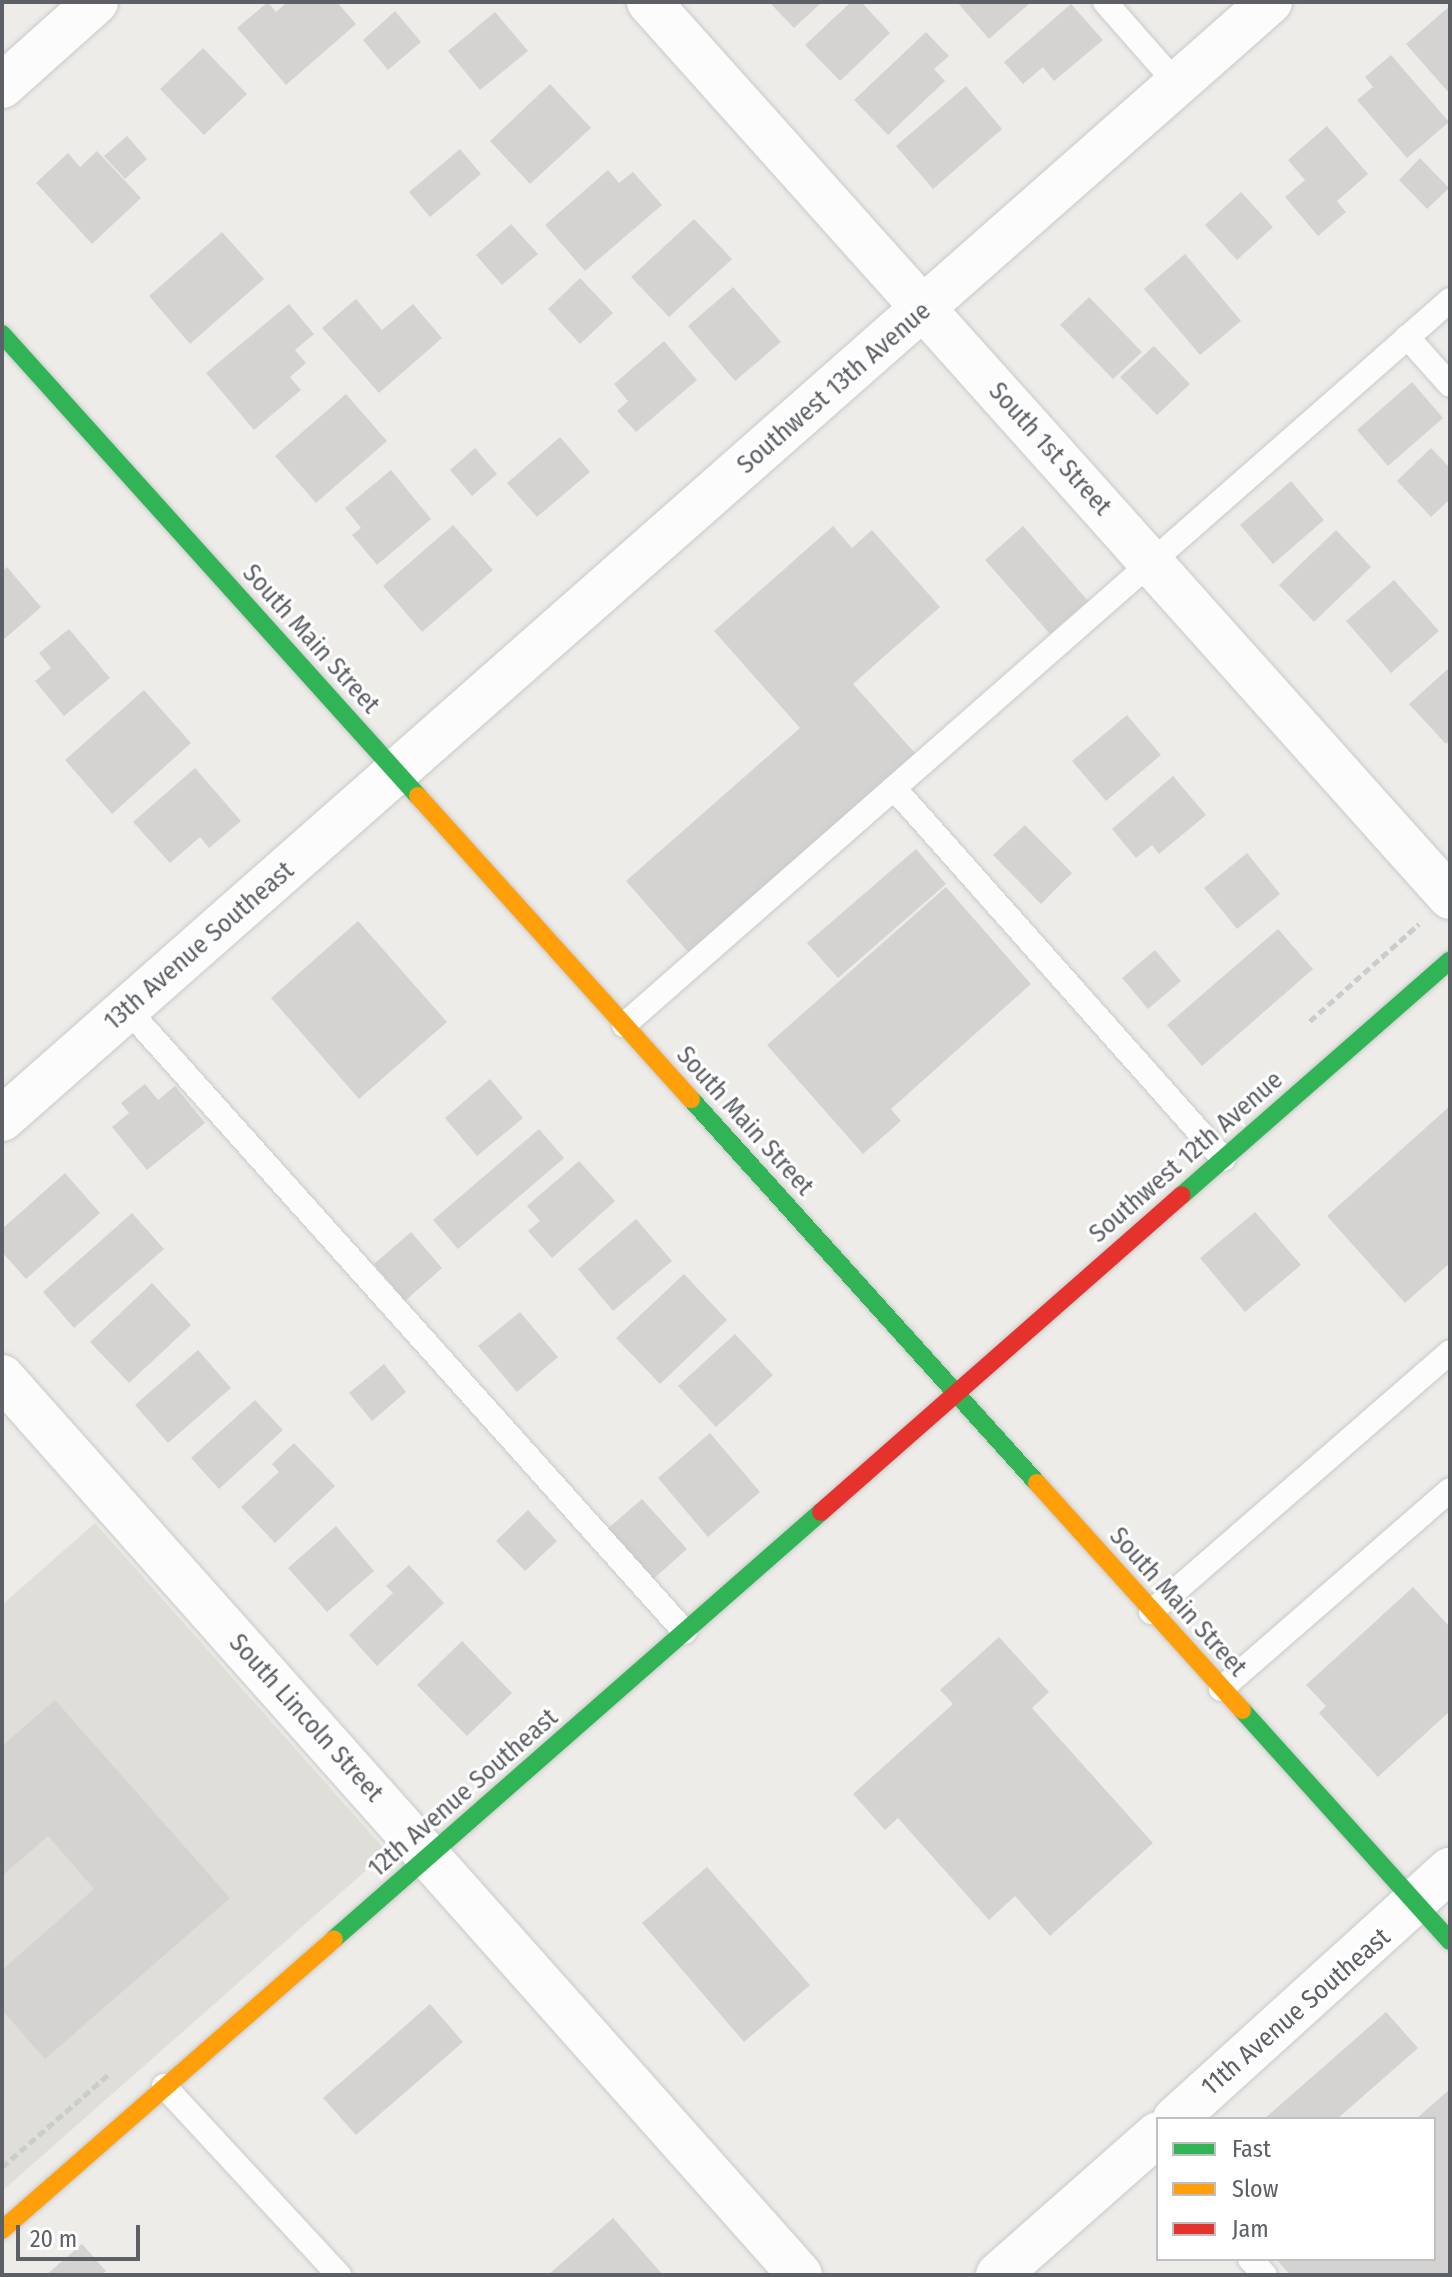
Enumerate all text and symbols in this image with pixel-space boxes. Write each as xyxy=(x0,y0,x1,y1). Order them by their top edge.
street label: Southwest 13th Avenue xyxy=(731,295,937,481)
street label: South 1st Street xyxy=(982,376,1118,522)
street label: South Main Street xyxy=(236,558,386,720)
street label: 13th Avenue Southeast xyxy=(98,855,300,1037)
street label: South Main Street xyxy=(670,1040,820,1202)
street label: Southwest 12th Avenue xyxy=(1083,1065,1289,1249)
street label: South Main Street xyxy=(1103,1521,1253,1683)
street label: South Lincoln Street xyxy=(222,1628,390,1808)
street label: 12th Avenue Southeast xyxy=(362,1702,564,1884)
street label: 11th Avenue Southeast xyxy=(1195,1922,1397,2102)
legend xyxy=(1156,2117,1436,2261)
text: Fast xyxy=(1232,2135,1271,2163)
text: Slow xyxy=(1232,2175,1278,2203)
scale bar xyxy=(20,2209,144,2259)
text: Jam xyxy=(1232,2215,1269,2243)
text: 20 m xyxy=(30,2225,77,2253)

